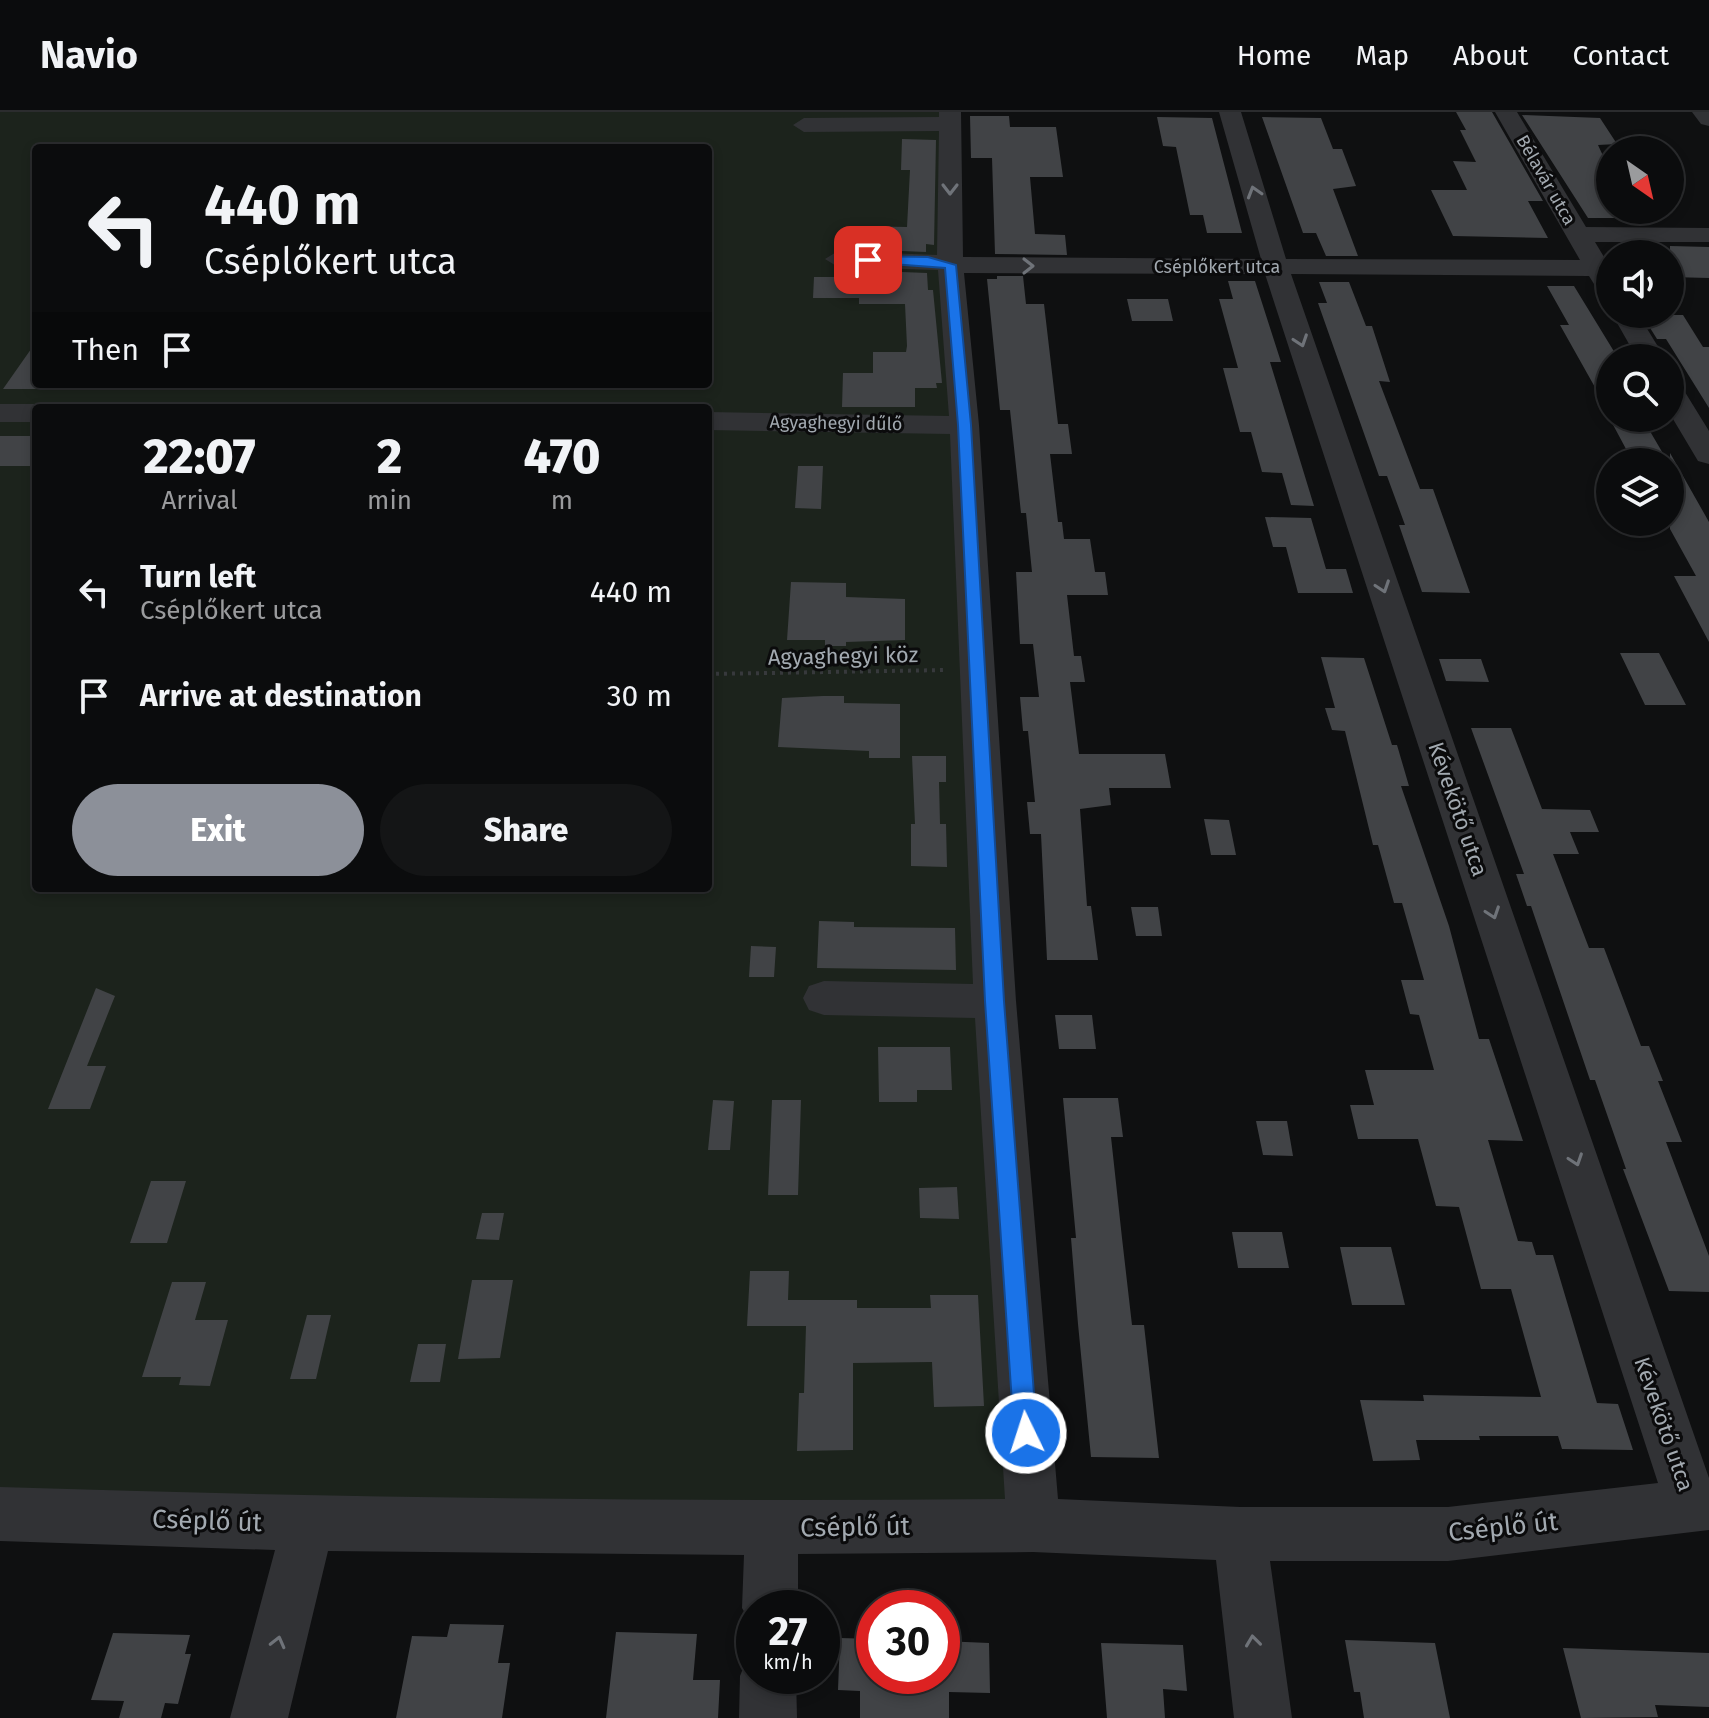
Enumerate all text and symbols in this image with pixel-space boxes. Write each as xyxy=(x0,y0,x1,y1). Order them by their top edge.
text: Navio xyxy=(40,32,138,78)
text: Home xyxy=(1237,39,1311,72)
text: Map xyxy=(1355,39,1409,72)
text: About xyxy=(1453,39,1528,72)
text: Contact xyxy=(1572,39,1669,72)
street label: Bélavár utca xyxy=(1511,131,1581,229)
north arrow xyxy=(1596,136,1684,224)
map controls xyxy=(1596,136,1684,536)
text: 440 m xyxy=(204,172,361,239)
icon: left xyxy=(72,176,176,280)
one-way arrow xyxy=(941,183,959,196)
one-way arrow xyxy=(1247,186,1263,200)
pin xyxy=(834,226,902,294)
icon: arrive xyxy=(846,238,890,282)
text: Cséplőkert utca xyxy=(204,240,457,284)
button: sound xyxy=(1596,240,1684,328)
street label: Cséplőkert utca xyxy=(1154,256,1280,278)
one-way arrow xyxy=(1022,257,1035,275)
icon: arrive xyxy=(155,328,199,372)
text: Then xyxy=(72,332,139,368)
one-way arrow xyxy=(1291,333,1307,347)
button: search xyxy=(1596,344,1684,432)
street label: Agyaghegyi dűlő xyxy=(770,411,902,435)
text: 22:07 xyxy=(144,428,256,486)
text: 2 xyxy=(377,428,402,486)
text: 470 xyxy=(523,428,601,486)
button: layers xyxy=(1596,448,1684,536)
text: Arrival xyxy=(161,485,238,516)
text: min xyxy=(367,485,412,516)
text: m xyxy=(551,485,573,516)
text: Turn left xyxy=(140,559,256,595)
icon: left xyxy=(72,570,116,614)
text: 440 m xyxy=(590,574,672,610)
one-way arrow xyxy=(1374,580,1390,594)
text: Cséplőkert utca xyxy=(140,595,323,626)
street label: Agyaghegyi köz xyxy=(768,641,918,671)
icon: arrive xyxy=(72,674,116,718)
text: Arrive at destination xyxy=(140,678,422,714)
text: 30 m xyxy=(607,678,672,714)
street label: Kévekötő utca xyxy=(1422,738,1494,880)
button: Exit xyxy=(72,784,364,876)
button: Share xyxy=(380,784,672,876)
one-way arrow xyxy=(1483,906,1499,920)
one-way arrow xyxy=(1566,1152,1582,1166)
street label: Kévekötő utca xyxy=(1628,1353,1700,1495)
position arrow xyxy=(984,1391,1068,1475)
street label: Cséplő út xyxy=(151,1504,263,1538)
street label: Cséplő út xyxy=(1447,1506,1560,1548)
street label: Cséplő út xyxy=(800,1511,911,1543)
speed limit sign: 30 xyxy=(856,1590,960,1694)
text: 27 xyxy=(769,1608,808,1656)
one-way arrow xyxy=(1245,1634,1262,1648)
one-way arrow xyxy=(268,1636,285,1650)
text: km/h xyxy=(763,1650,813,1674)

